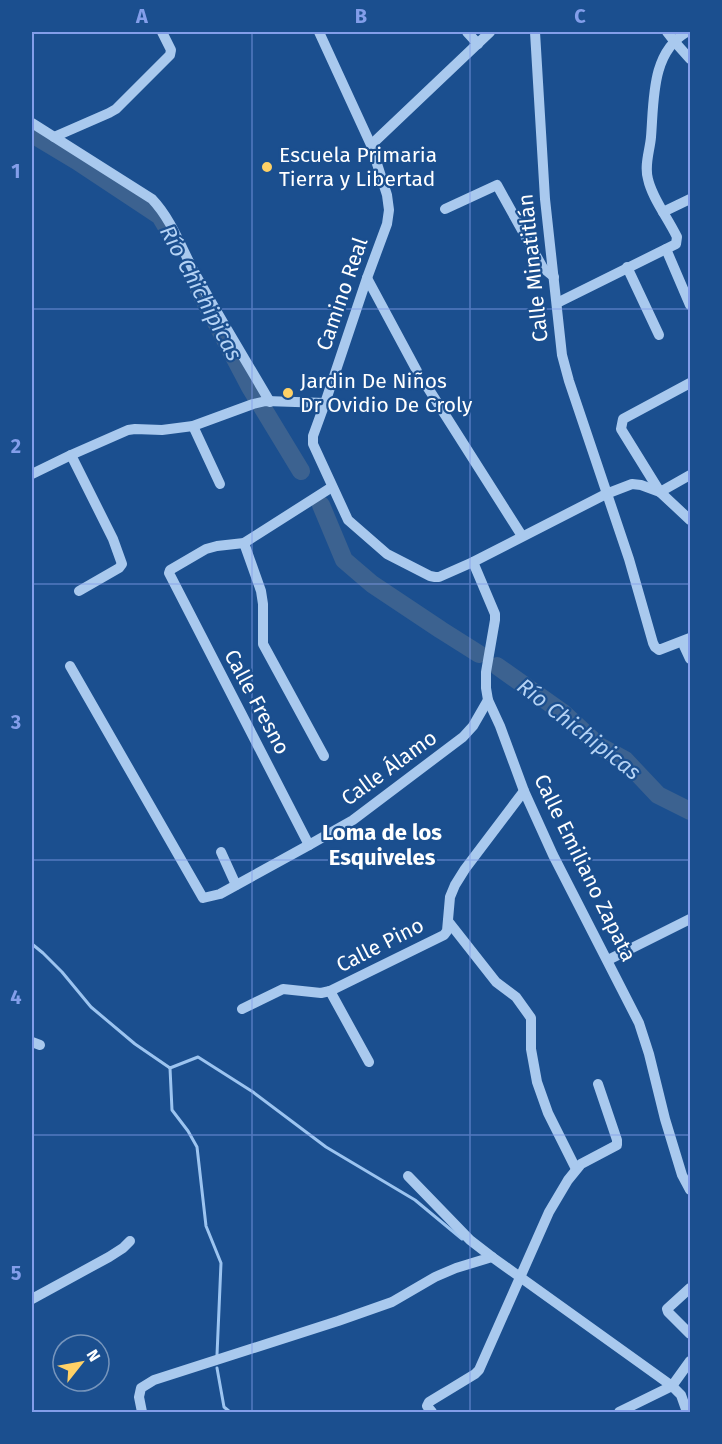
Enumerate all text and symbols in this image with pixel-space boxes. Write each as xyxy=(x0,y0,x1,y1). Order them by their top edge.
text: A xyxy=(135,4,149,28)
text: B xyxy=(355,4,367,28)
text: C xyxy=(574,4,586,28)
place label: Escuela Primaria Tierra y Libertad xyxy=(279,142,437,192)
text: 1 xyxy=(11,159,21,183)
marker: Escuela Primaria Tierra y Libertad xyxy=(260,160,274,174)
street label: Calle Minatitlán xyxy=(512,193,554,343)
water label: Río Chichipicas xyxy=(154,221,248,365)
street label: Camino Real xyxy=(310,234,374,354)
place label: Jardin De Niños Dr Ovidio De Croly xyxy=(300,368,473,418)
marker: Jardin De Niños Dr Ovidio De Croly xyxy=(281,386,295,400)
text: 2 xyxy=(11,434,21,458)
street label: Calle Fresno xyxy=(219,645,295,759)
water label: Río Chichipicas xyxy=(512,672,646,786)
text: 3 xyxy=(10,710,21,734)
street label: Calle Álamo xyxy=(336,725,442,811)
street label: Calle Emiliano Zapata xyxy=(528,770,642,966)
district label: Loma de los Esquiveles xyxy=(322,819,442,871)
street label: Calle Pino xyxy=(332,912,428,978)
text: 4 xyxy=(10,985,22,1009)
text: 5 xyxy=(11,1261,22,1285)
north arrow xyxy=(51,1333,111,1393)
text: N xyxy=(83,1346,104,1365)

